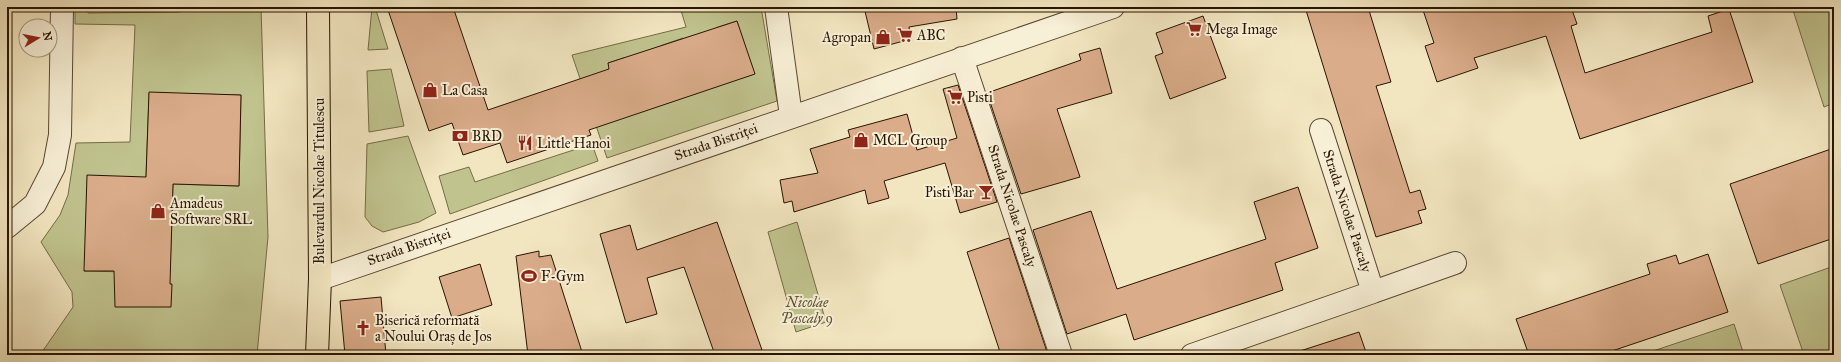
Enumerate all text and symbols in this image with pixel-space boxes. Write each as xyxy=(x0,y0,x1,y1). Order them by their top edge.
north arrow xyxy=(18,18,58,58)
supermarket icon: Mega Image xyxy=(1185,20,1203,38)
place label: Mega Image xyxy=(1206,21,1278,38)
supermarket icon: ABC xyxy=(896,26,914,44)
place label: ABC xyxy=(916,27,945,44)
shop icon: Agropan xyxy=(874,28,892,46)
place label: Agropan xyxy=(821,29,871,46)
text: N xyxy=(40,31,55,43)
shop icon: La Casa xyxy=(421,81,439,99)
place label: La Casa xyxy=(442,82,488,99)
supermarket icon: Pisti xyxy=(946,88,964,106)
place label: Pisti xyxy=(967,89,993,106)
street label: Bulevardul Nicolae Titulescu xyxy=(311,97,328,264)
street label: Strada Bistriței xyxy=(672,120,760,164)
bank icon: BRD xyxy=(451,127,469,145)
place label: BRD xyxy=(472,128,502,145)
shop icon: MCL Group xyxy=(852,131,870,149)
place label: MCL Group xyxy=(873,132,947,149)
restaurant icon: Little Hanoi xyxy=(516,134,534,152)
place label: Little Hanoi xyxy=(537,135,610,152)
street label: Strada Nicolae Pascaly xyxy=(984,142,1040,270)
street label: Strada Nicolae Pascaly xyxy=(1319,147,1375,275)
bar icon: Pisti Bar xyxy=(977,183,995,201)
place label: Pisti Bar xyxy=(925,184,975,201)
place label: Amadeus Software SRL xyxy=(169,195,253,228)
shop icon: Amadeus Software SRL xyxy=(149,202,167,220)
street label: Strada Bistriței xyxy=(365,225,453,269)
sports icon: F-Gym xyxy=(520,267,538,285)
place label: F-Gym xyxy=(541,268,585,285)
park label: Nicolae Pascaly 9 xyxy=(781,294,833,327)
place label: Biserică reformată a Noului Oraș de Jos xyxy=(375,312,492,346)
church icon: Biserică reformată a Noului Oraș de Jos xyxy=(354,319,372,337)

